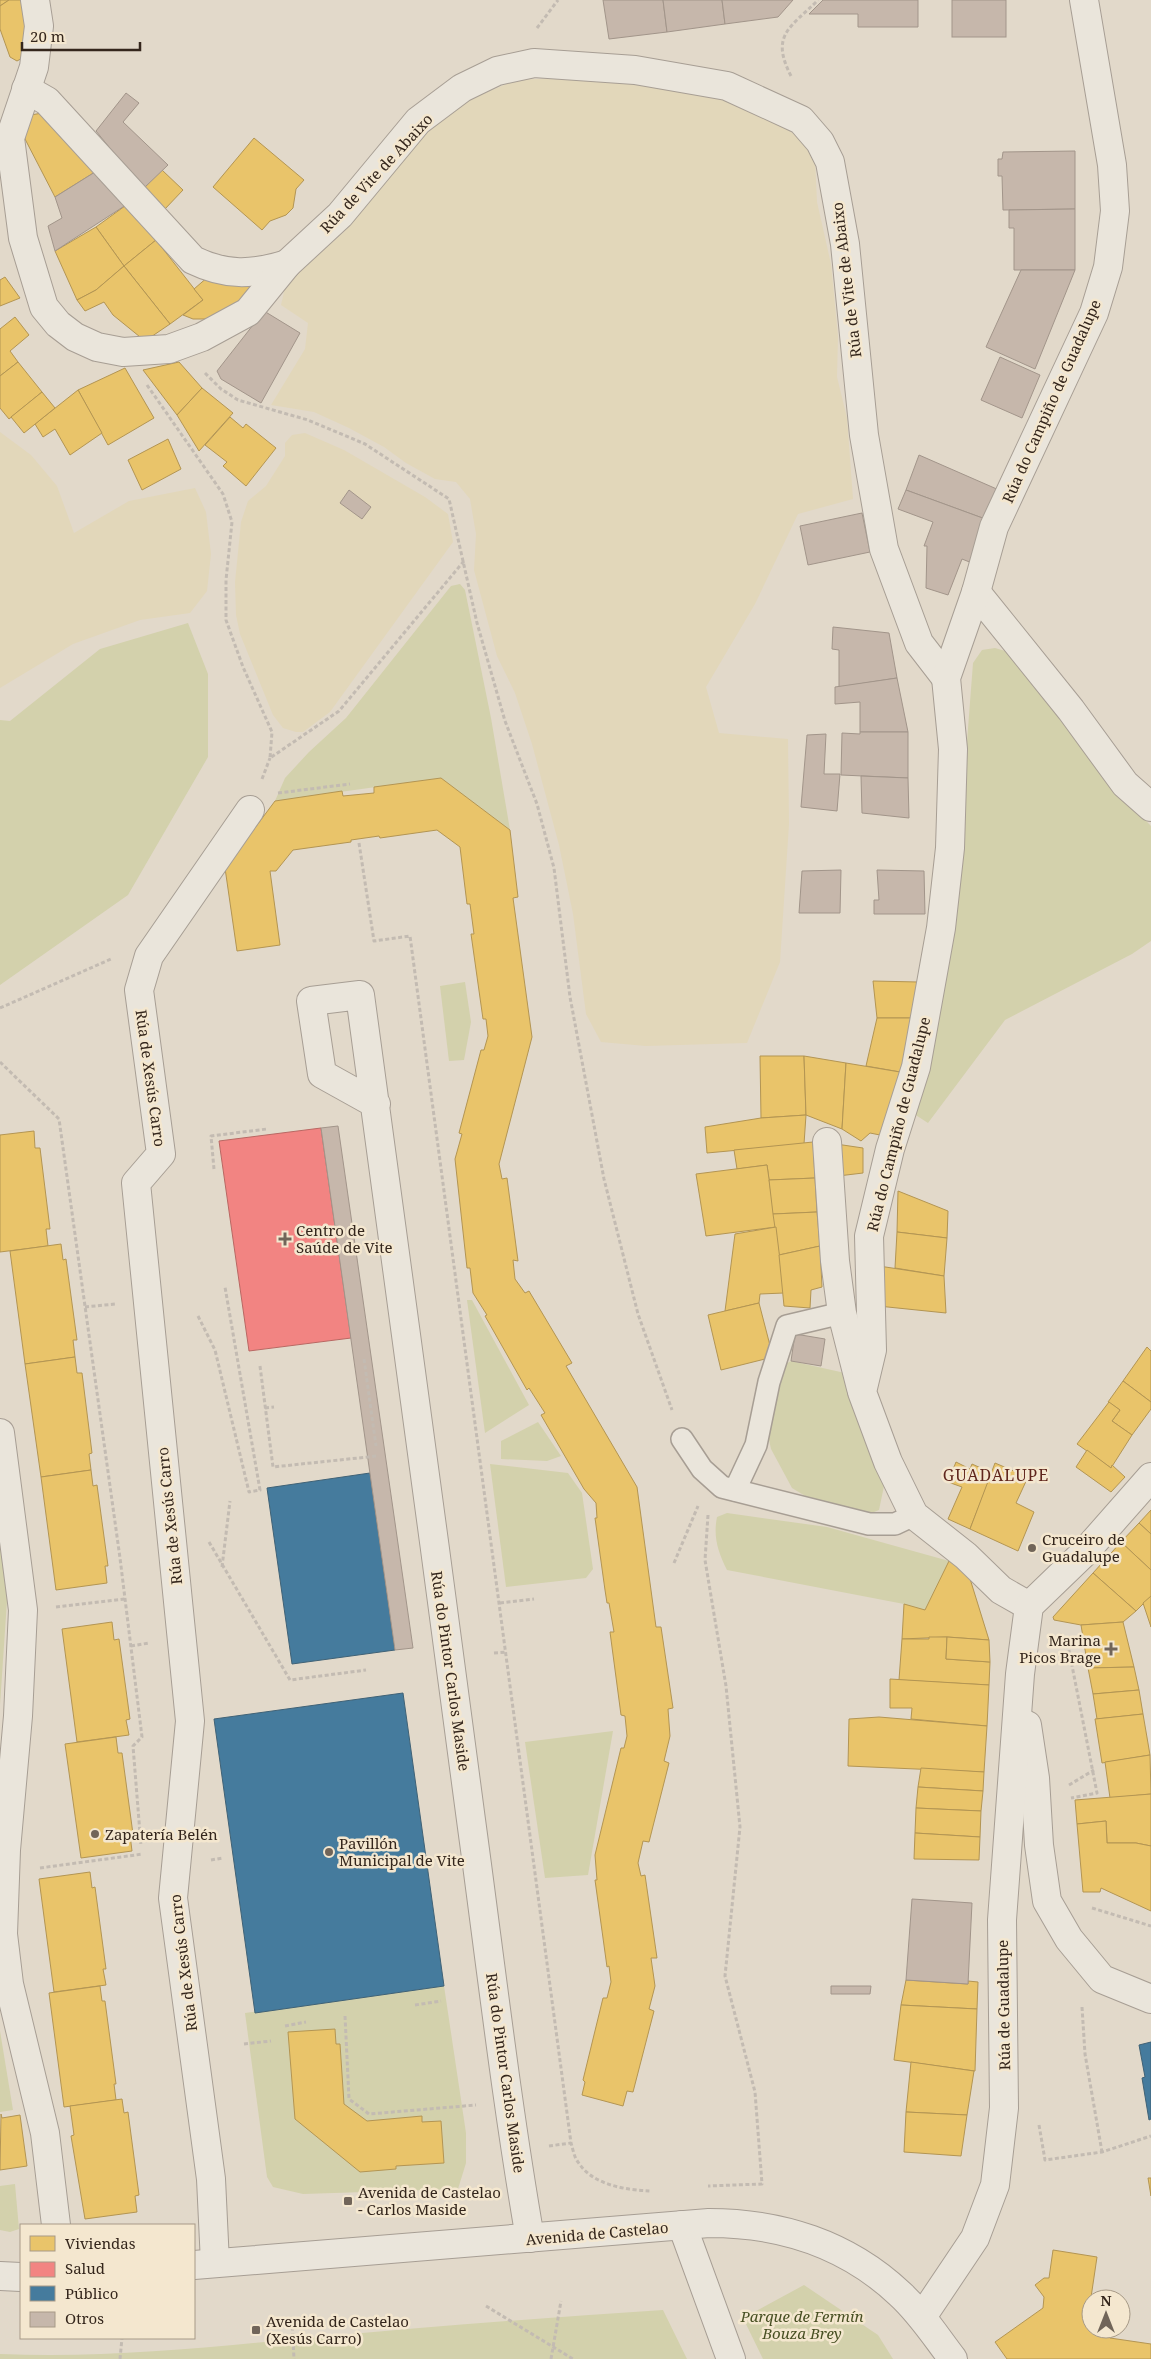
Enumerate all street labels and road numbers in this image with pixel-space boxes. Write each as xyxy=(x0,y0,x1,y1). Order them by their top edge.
street label: Rúa de Vite de Abaixo xyxy=(315,109,437,237)
street label: Rúa de Vite de Abaixo xyxy=(827,201,865,359)
street label: Rúa do Campiño de Guadalupe xyxy=(997,296,1105,506)
street label: Rúa de Xesús Carro xyxy=(131,1008,171,1148)
street label: Rúa do Campiño de Guadalupe xyxy=(862,1015,934,1233)
street label: Rúa de Xesús Carro xyxy=(152,1446,186,1586)
street label: Rúa do Pintor Carlos Maside xyxy=(427,1570,475,1772)
street label: Rúa de Xesús Carro xyxy=(165,1893,201,2033)
street label: Rúa de Guadalupe xyxy=(992,1940,1014,2070)
street label: Rúa do Pintor Carlos Maside xyxy=(482,1972,530,2174)
street label: Avenida de Castelao xyxy=(525,2217,669,2249)

